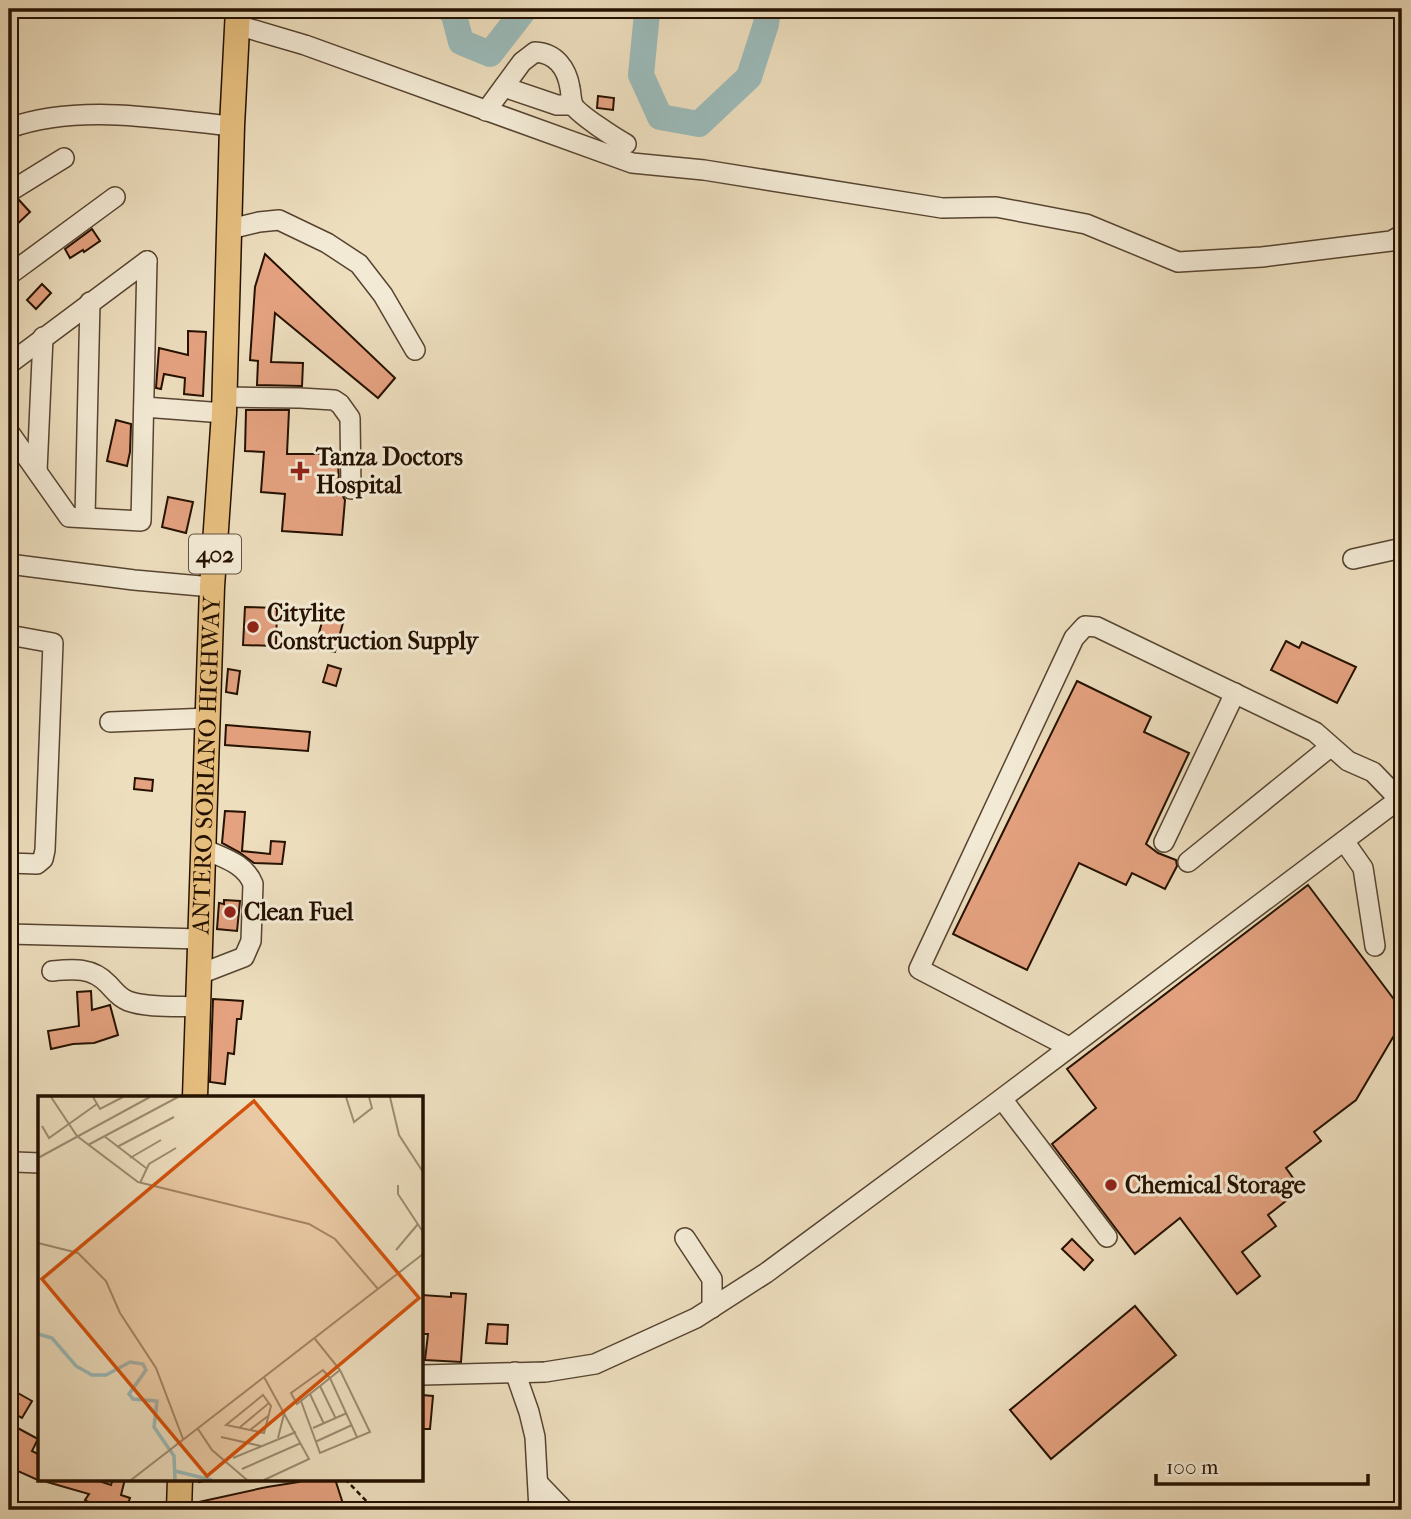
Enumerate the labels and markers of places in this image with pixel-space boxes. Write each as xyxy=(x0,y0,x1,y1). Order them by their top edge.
place label: Tanza Doctors Hospital xyxy=(315,443,463,499)
marker: Tanza Doctors Hospital xyxy=(290,461,310,481)
place label: Citylite Construction Supply xyxy=(267,599,479,655)
marker: Citylite Construction Supply xyxy=(245,619,261,635)
place label: Clean Fuel xyxy=(244,898,354,926)
marker: Clean Fuel xyxy=(222,904,238,920)
place label: Chemical Storage xyxy=(1125,1171,1306,1199)
marker: Chemical Storage xyxy=(1103,1177,1119,1193)

